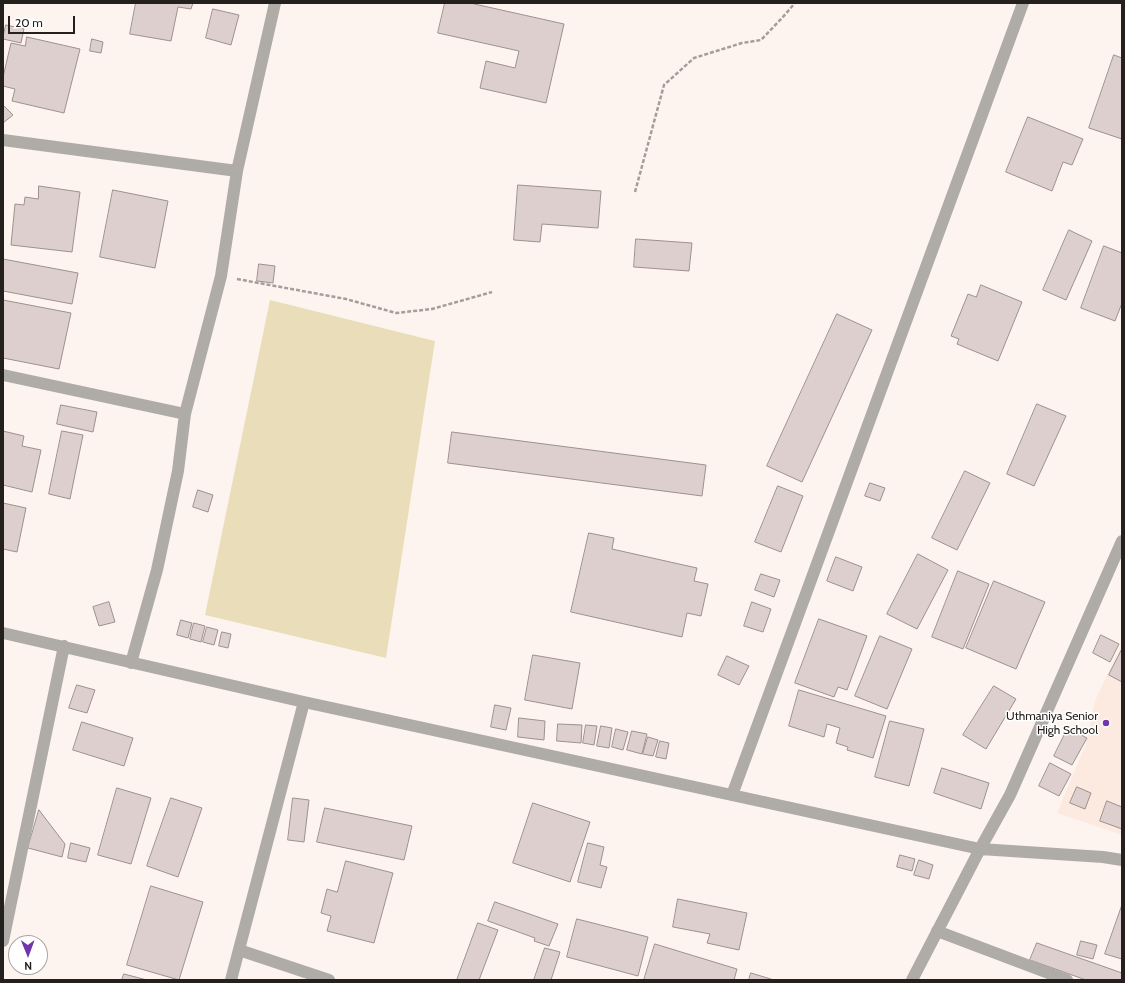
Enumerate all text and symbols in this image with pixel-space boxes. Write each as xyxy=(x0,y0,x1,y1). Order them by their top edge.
scale bar xyxy=(10,8,77,34)
text: 20 m xyxy=(15,15,43,30)
place label: Uthmaniya Senior High School xyxy=(1006,709,1098,737)
marker: Uthmaniya Senior High School xyxy=(1101,718,1111,728)
north arrow xyxy=(8,935,48,975)
text: N xyxy=(24,959,32,973)

